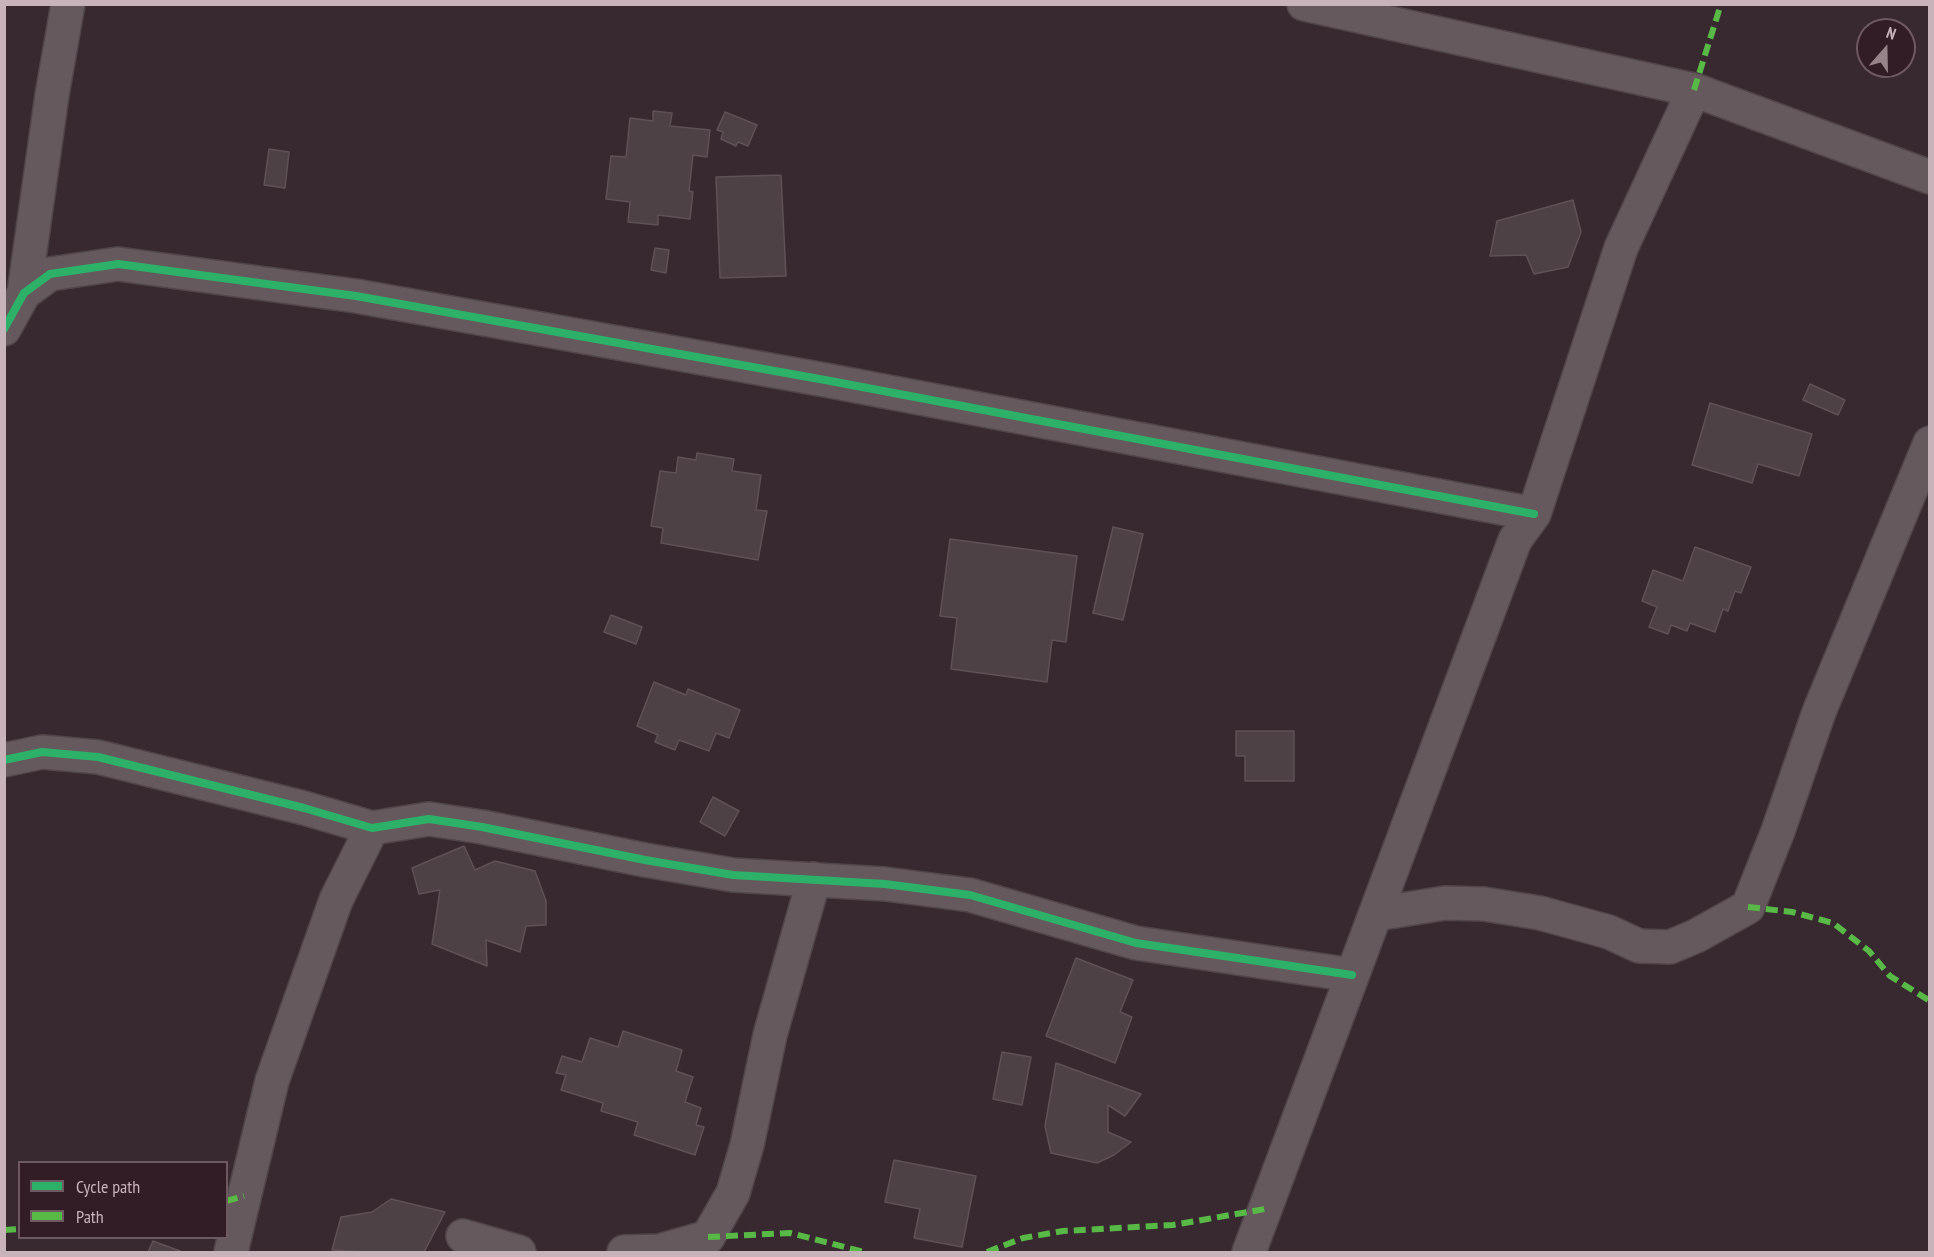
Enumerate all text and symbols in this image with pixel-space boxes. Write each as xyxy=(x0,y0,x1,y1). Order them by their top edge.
north arrow xyxy=(1856,18,1916,78)
text: N xyxy=(1884,22,1899,44)
legend xyxy=(18,1161,228,1239)
text: Cycle path xyxy=(76,1175,140,1198)
text: Path xyxy=(76,1205,104,1228)

